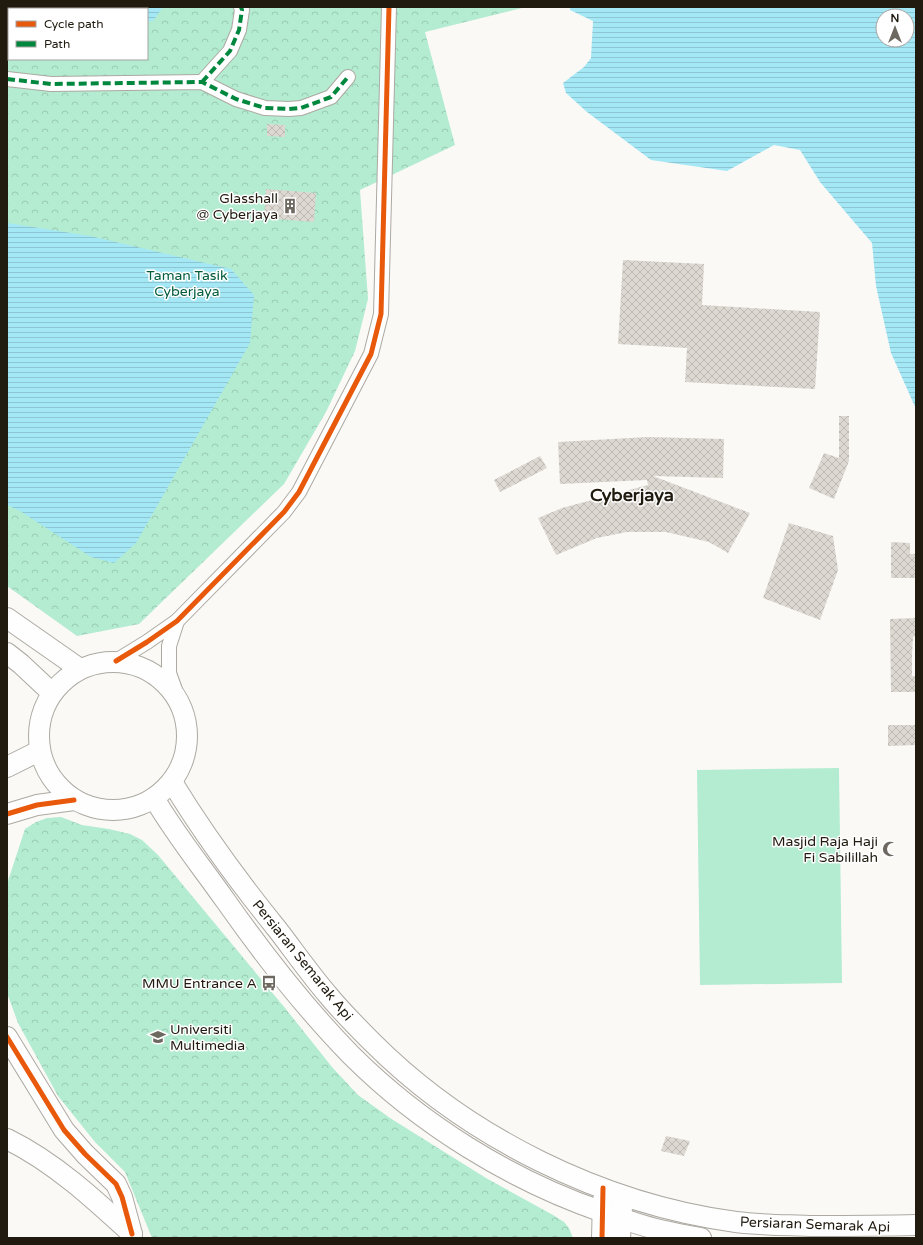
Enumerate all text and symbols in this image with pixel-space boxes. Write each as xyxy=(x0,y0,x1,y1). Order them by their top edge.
legend xyxy=(8,8,148,60)
north arrow xyxy=(875,8,915,48)
text: N xyxy=(891,12,899,25)
text: Cycle path xyxy=(44,17,103,31)
text: Path xyxy=(44,37,70,51)
place label: Glasshall @ Cyberjaya xyxy=(197,190,278,223)
building icon: Glasshall @ Cyberjaya xyxy=(281,197,299,215)
park label: Taman Tasik Cyberjaya xyxy=(146,267,228,300)
district label: Cyberjaya xyxy=(590,484,674,506)
place label: Masjid Raja Haji Fi Sabilillah xyxy=(772,833,878,866)
mosque icon: Masjid Raja Haji Fi Sabilillah xyxy=(881,840,899,858)
street label: Persiaran Semarak Api xyxy=(249,897,357,1024)
bus stop icon: MMU Entrance A xyxy=(260,974,278,992)
place label: MMU Entrance A xyxy=(142,975,257,992)
place label: Universiti Multimedia xyxy=(170,1021,245,1054)
school or university icon: Universiti Multimedia xyxy=(149,1028,167,1046)
street label: Persiaran Semarak Api xyxy=(740,1213,890,1236)

